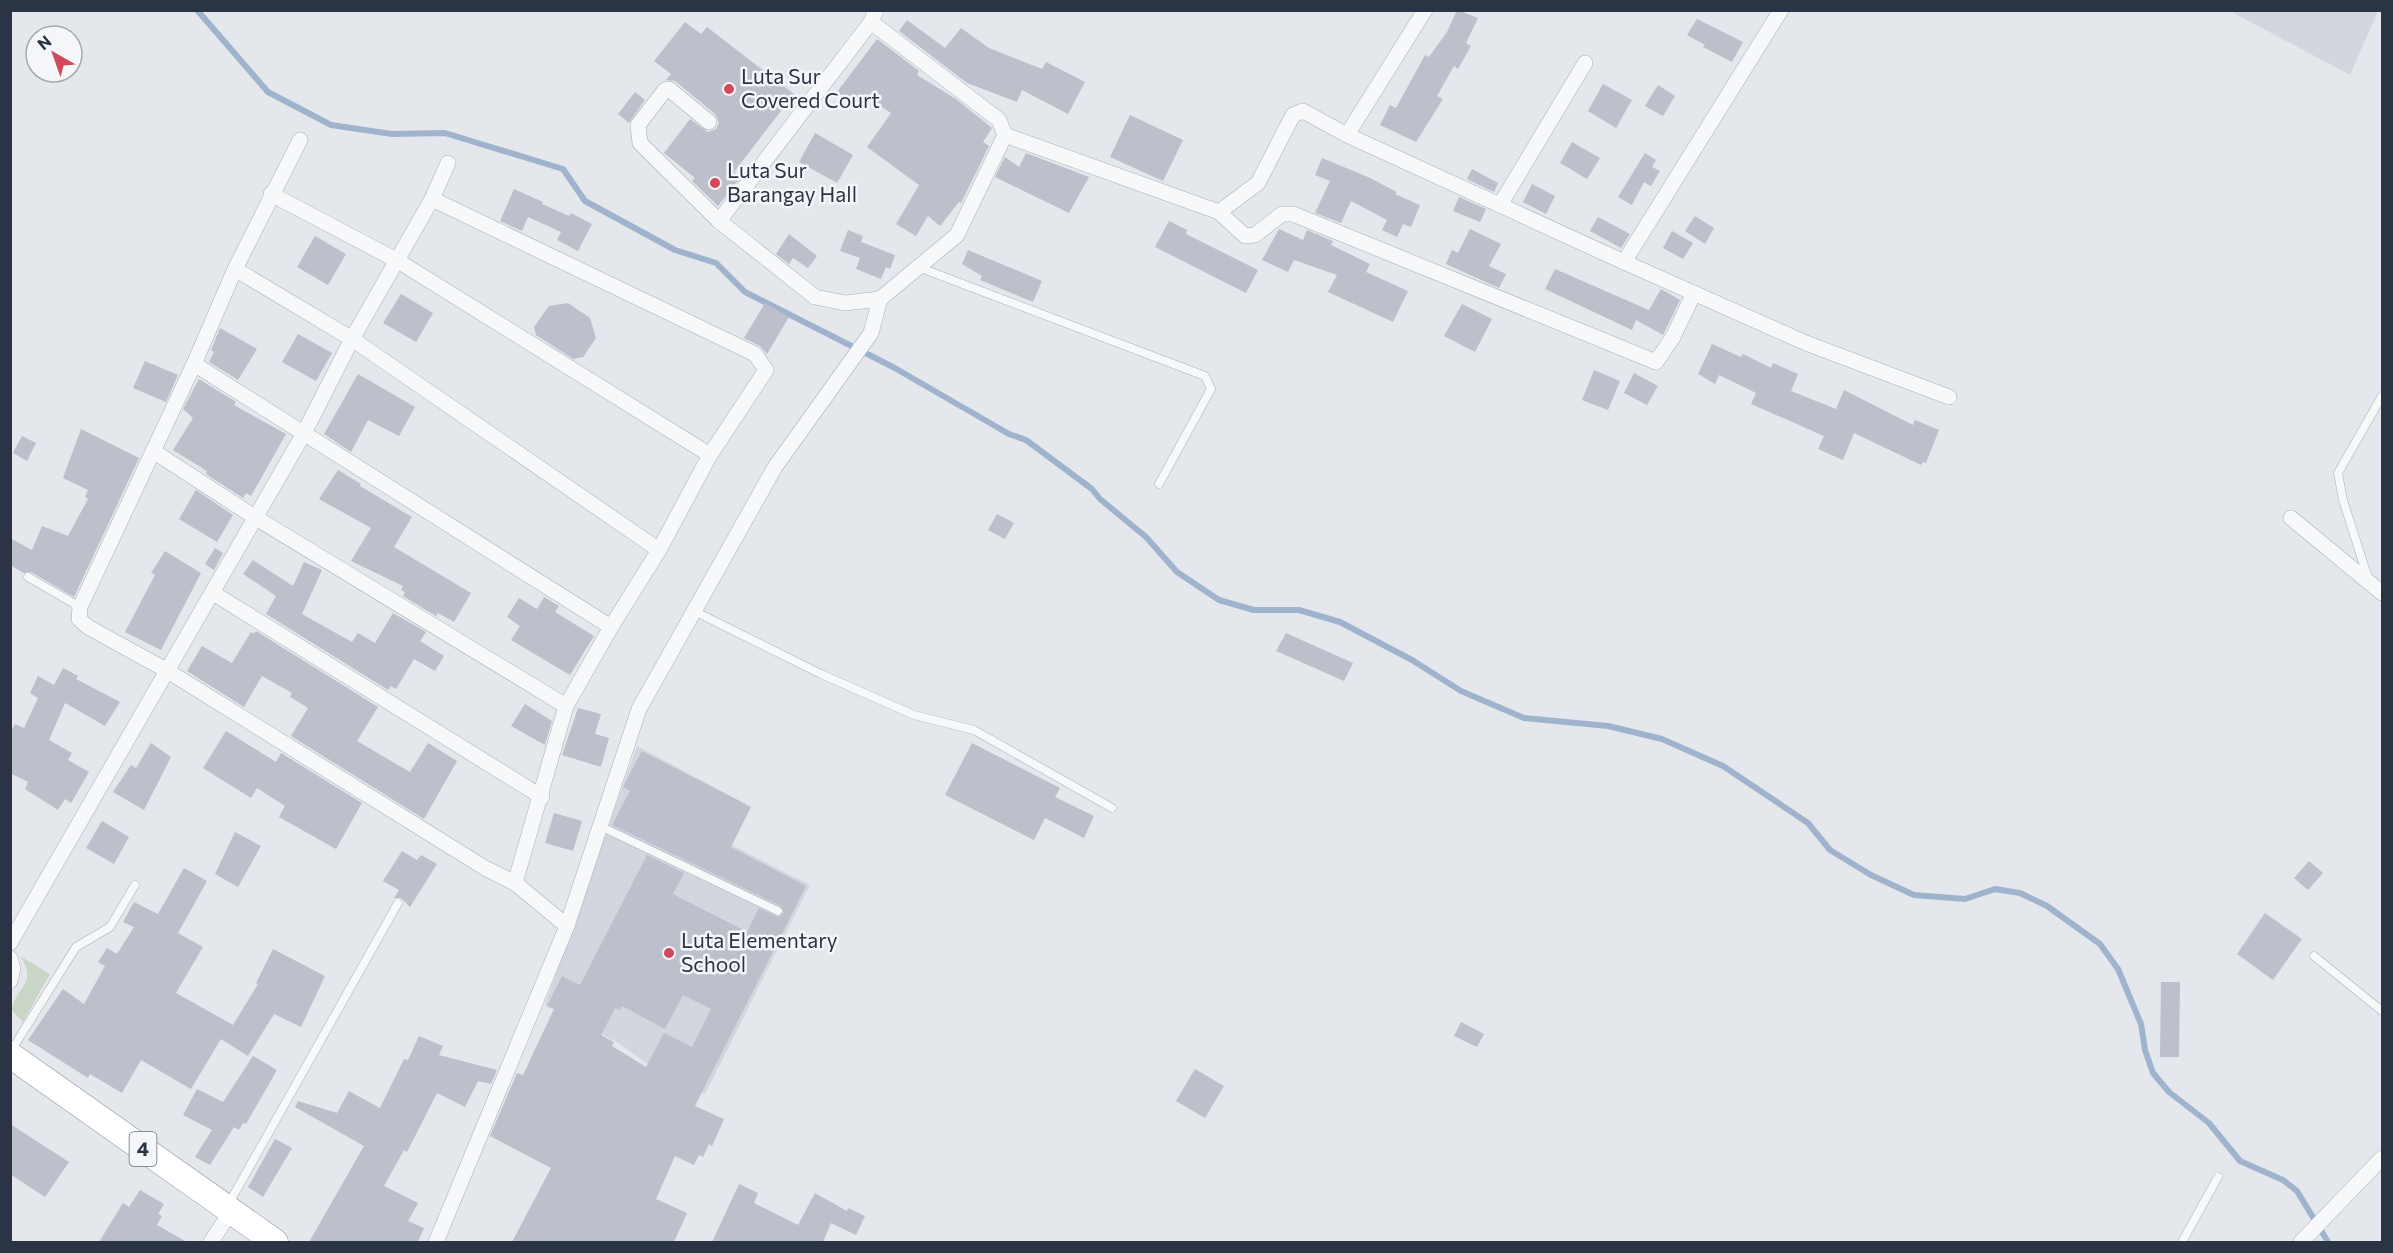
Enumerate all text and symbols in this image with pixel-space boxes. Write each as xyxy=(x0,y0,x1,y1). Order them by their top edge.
north arrow xyxy=(24,24,84,84)
text: N xyxy=(33,31,55,53)
place label: Luta Sur Covered Court xyxy=(741,63,880,112)
marker: Luta Sur Covered Court xyxy=(722,82,736,96)
place label: Luta Sur Barangay Hall xyxy=(727,157,857,206)
marker: Luta Sur Barangay Hall xyxy=(708,176,722,190)
place label: Luta Elementary School xyxy=(681,927,838,976)
marker: Luta Elementary School xyxy=(662,946,676,960)
road number: 4 xyxy=(130,1132,156,1166)

